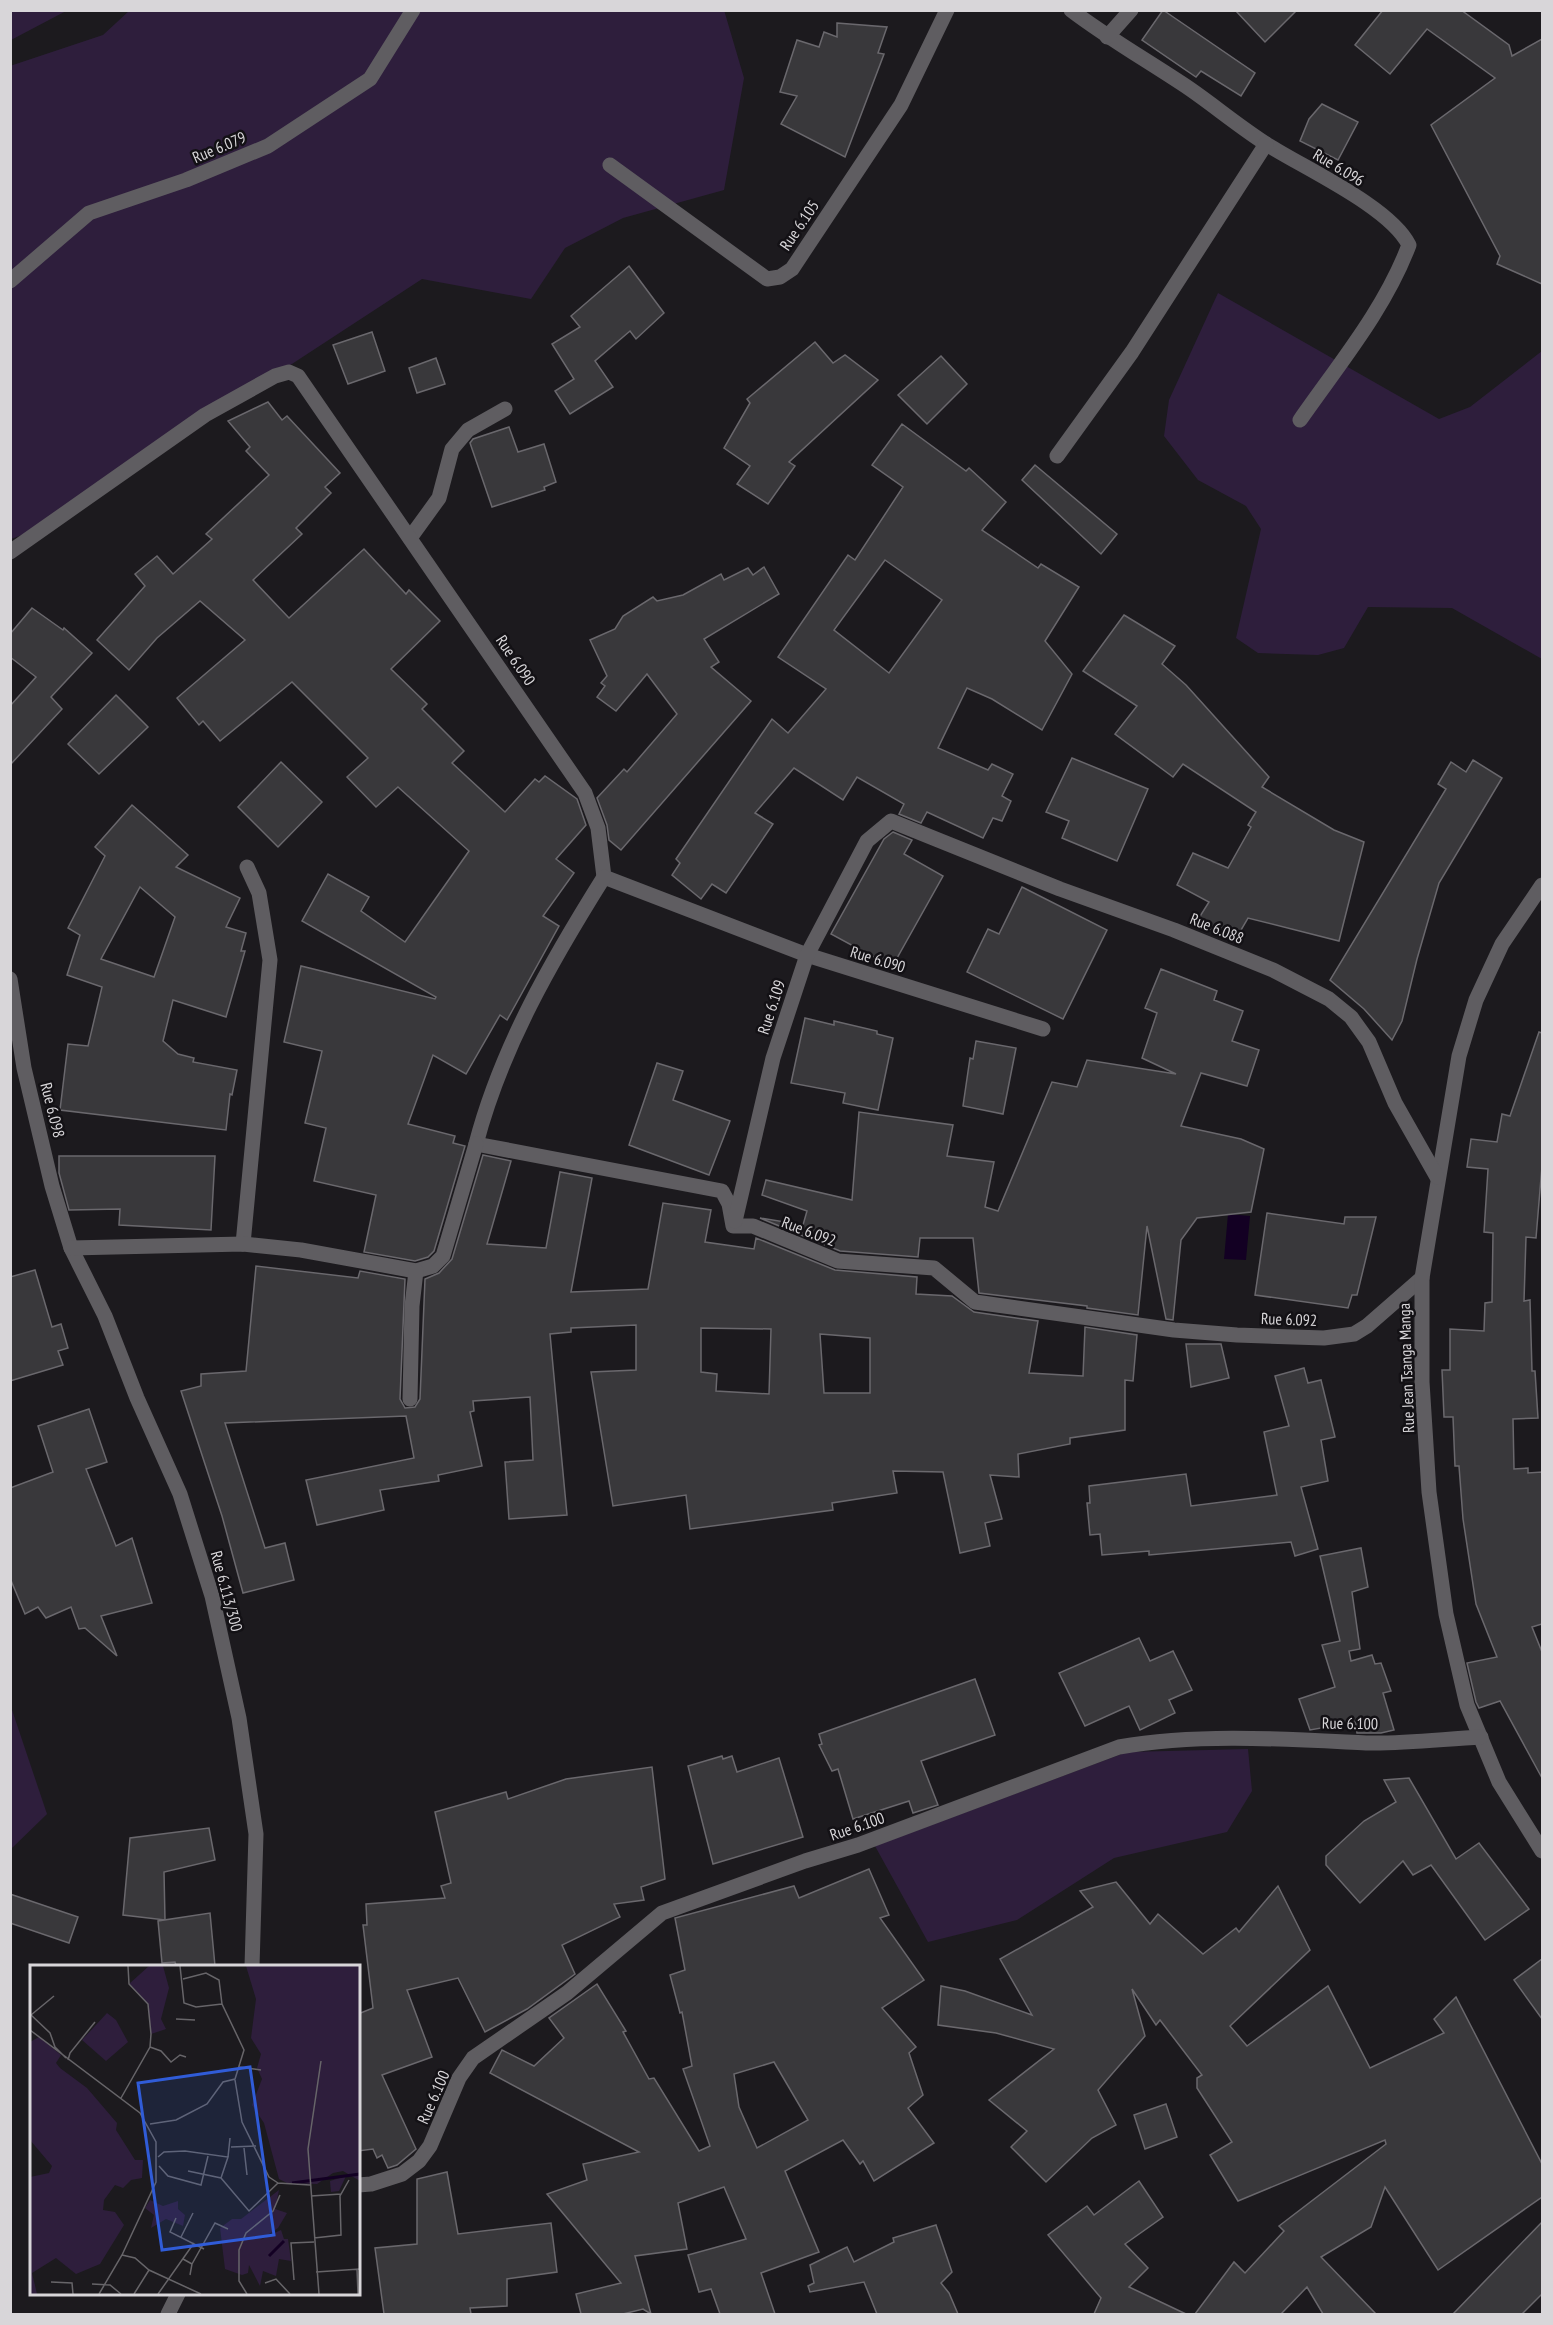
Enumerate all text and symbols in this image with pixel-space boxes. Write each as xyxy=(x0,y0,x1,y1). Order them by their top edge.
street label: Rue 6.079 xyxy=(189,127,249,167)
street label: Rue 6.096 xyxy=(1310,144,1368,190)
street label: Rue 6.105 xyxy=(775,196,823,254)
street label: Rue 6.090 xyxy=(492,631,540,689)
street label: Rue 6.088 xyxy=(1187,908,1247,948)
street label: Rue 6.090 xyxy=(848,941,908,977)
street label: Rue 6.109 xyxy=(753,977,789,1037)
street label: Rue 6.098 xyxy=(36,1080,70,1140)
street label: Rue 6.092 xyxy=(779,1212,839,1250)
street label: Rue Jean Tsanga Manga xyxy=(1394,1303,1418,1433)
street label: Rue 6.092 xyxy=(1261,1308,1317,1330)
street label: Rue 6.113/300 xyxy=(207,1549,247,1633)
street label: Rue 6.100 xyxy=(1322,1713,1378,1733)
street label: Rue 6.100 xyxy=(827,1807,887,1845)
inset map xyxy=(30,1965,360,2295)
street label: Rue 6.100 xyxy=(412,2067,454,2127)

